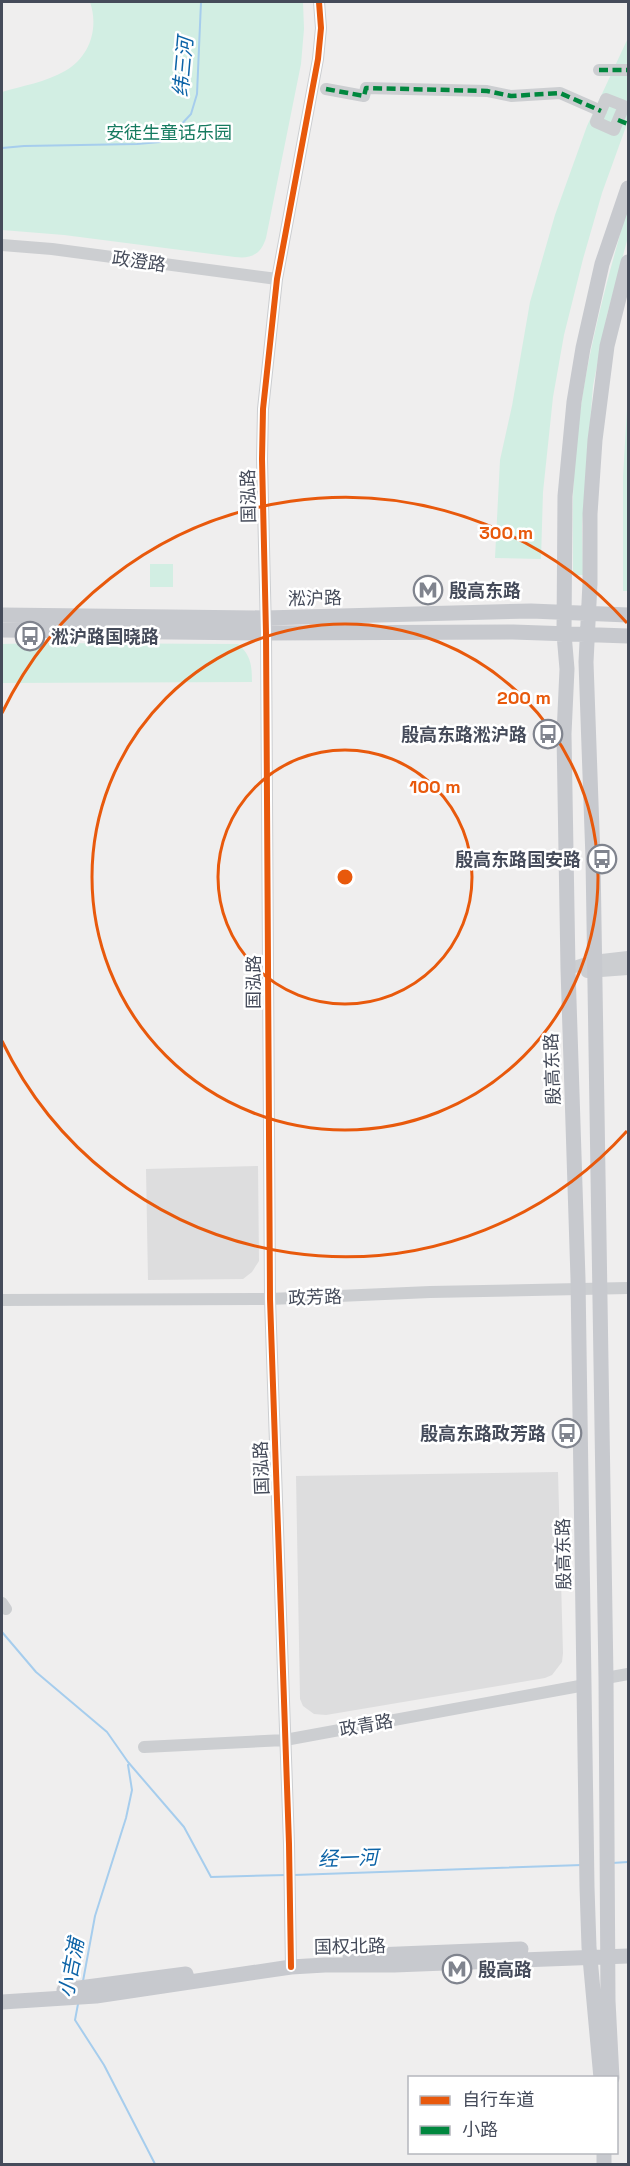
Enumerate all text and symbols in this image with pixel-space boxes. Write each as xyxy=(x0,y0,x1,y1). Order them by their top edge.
water label: 纬三河 xyxy=(167,32,199,98)
park label: 安徒生童话乐园 xyxy=(106,121,232,144)
street label: 政澄路 xyxy=(111,246,167,276)
street label: 国泓路 xyxy=(236,469,260,523)
text: 300 m xyxy=(479,521,533,544)
metro station icon: 殷高东路 xyxy=(412,574,444,606)
place label: 殷高东路 xyxy=(449,579,521,602)
street label: 淞沪路 xyxy=(288,586,342,610)
bus stop icon: 淞沪路国晓路 xyxy=(14,620,46,652)
place label: 淞沪路国晓路 xyxy=(51,625,159,648)
text: 200 m xyxy=(497,686,551,709)
bus stop icon: 殷高东路淞沪路 xyxy=(532,718,564,750)
place label: 殷高东路淞沪路 xyxy=(401,723,527,746)
text: 100 m xyxy=(409,775,461,798)
bus stop icon: 殷高东路国安路 xyxy=(586,843,618,875)
place label: 殷高东路国安路 xyxy=(455,848,581,871)
centre of rings xyxy=(335,867,355,887)
street label: 国泓路 xyxy=(242,955,265,1009)
street label: 殷高东路 xyxy=(539,1033,565,1105)
street label: 政芳路 xyxy=(288,1285,342,1309)
bus stop icon: 殷高东路政芳路 xyxy=(551,1417,583,1449)
place label: 殷高东路政芳路 xyxy=(420,1422,546,1445)
street label: 国泓路 xyxy=(249,1441,273,1495)
street label: 殷高东路 xyxy=(551,1518,575,1590)
street label: 政青路 xyxy=(337,1709,395,1741)
water label: 经一河 xyxy=(318,1844,382,1872)
water label: 小吉浦 xyxy=(53,1933,90,2000)
street label: 国权北路 xyxy=(314,1934,386,1958)
metro station icon: 殷高路 xyxy=(441,1953,473,1985)
place label: 殷高路 xyxy=(478,1958,532,1981)
legend xyxy=(408,2076,618,2154)
text: 自行车道 xyxy=(462,2088,534,2111)
text: 小路 xyxy=(462,2118,498,2141)

